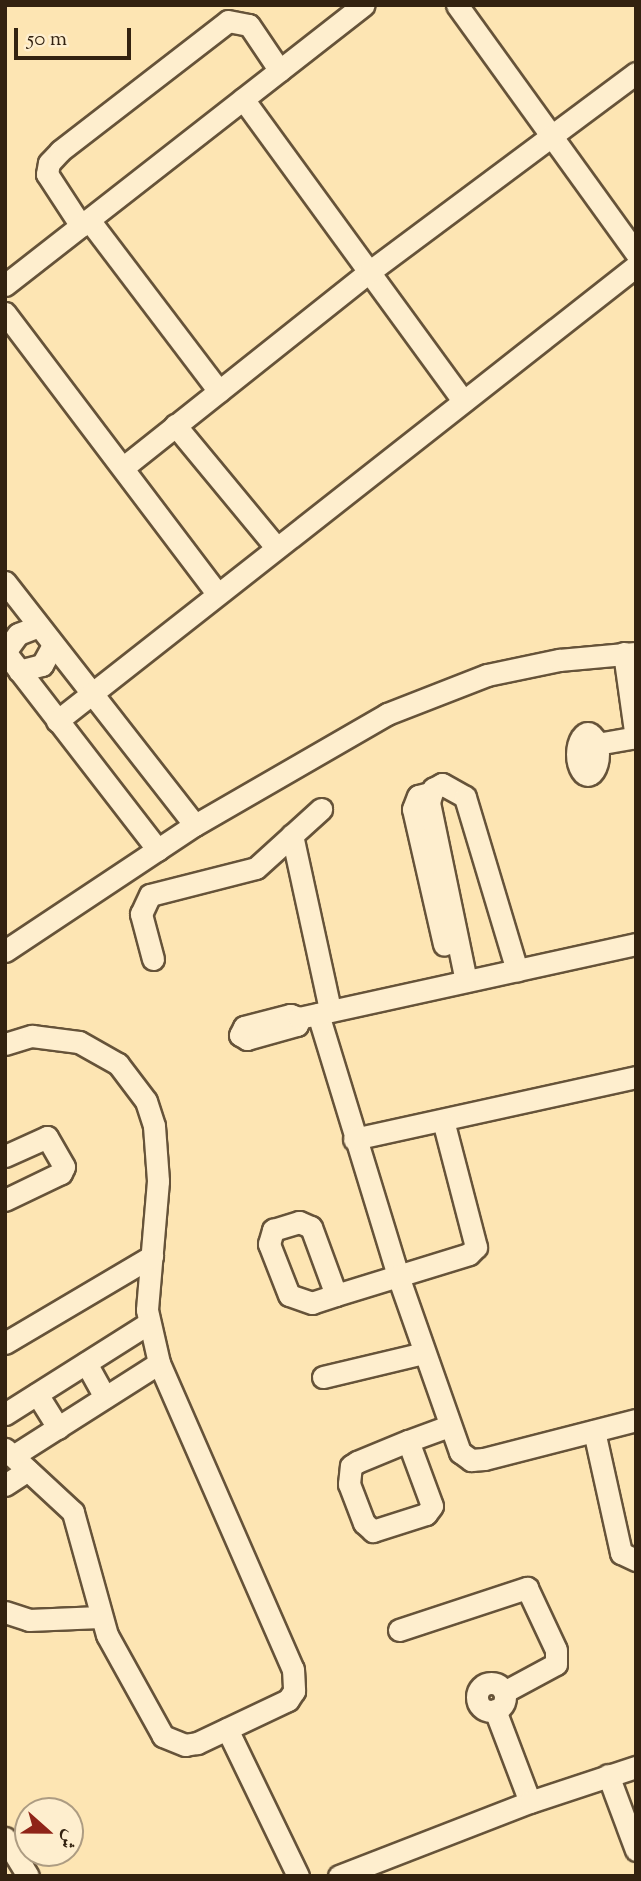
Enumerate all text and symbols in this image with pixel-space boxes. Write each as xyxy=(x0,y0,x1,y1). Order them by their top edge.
scale bar xyxy=(18,14,135,58)
text: 50 m xyxy=(27,25,67,55)
north arrow xyxy=(14,1797,84,1867)
text: ش xyxy=(51,1825,83,1853)

